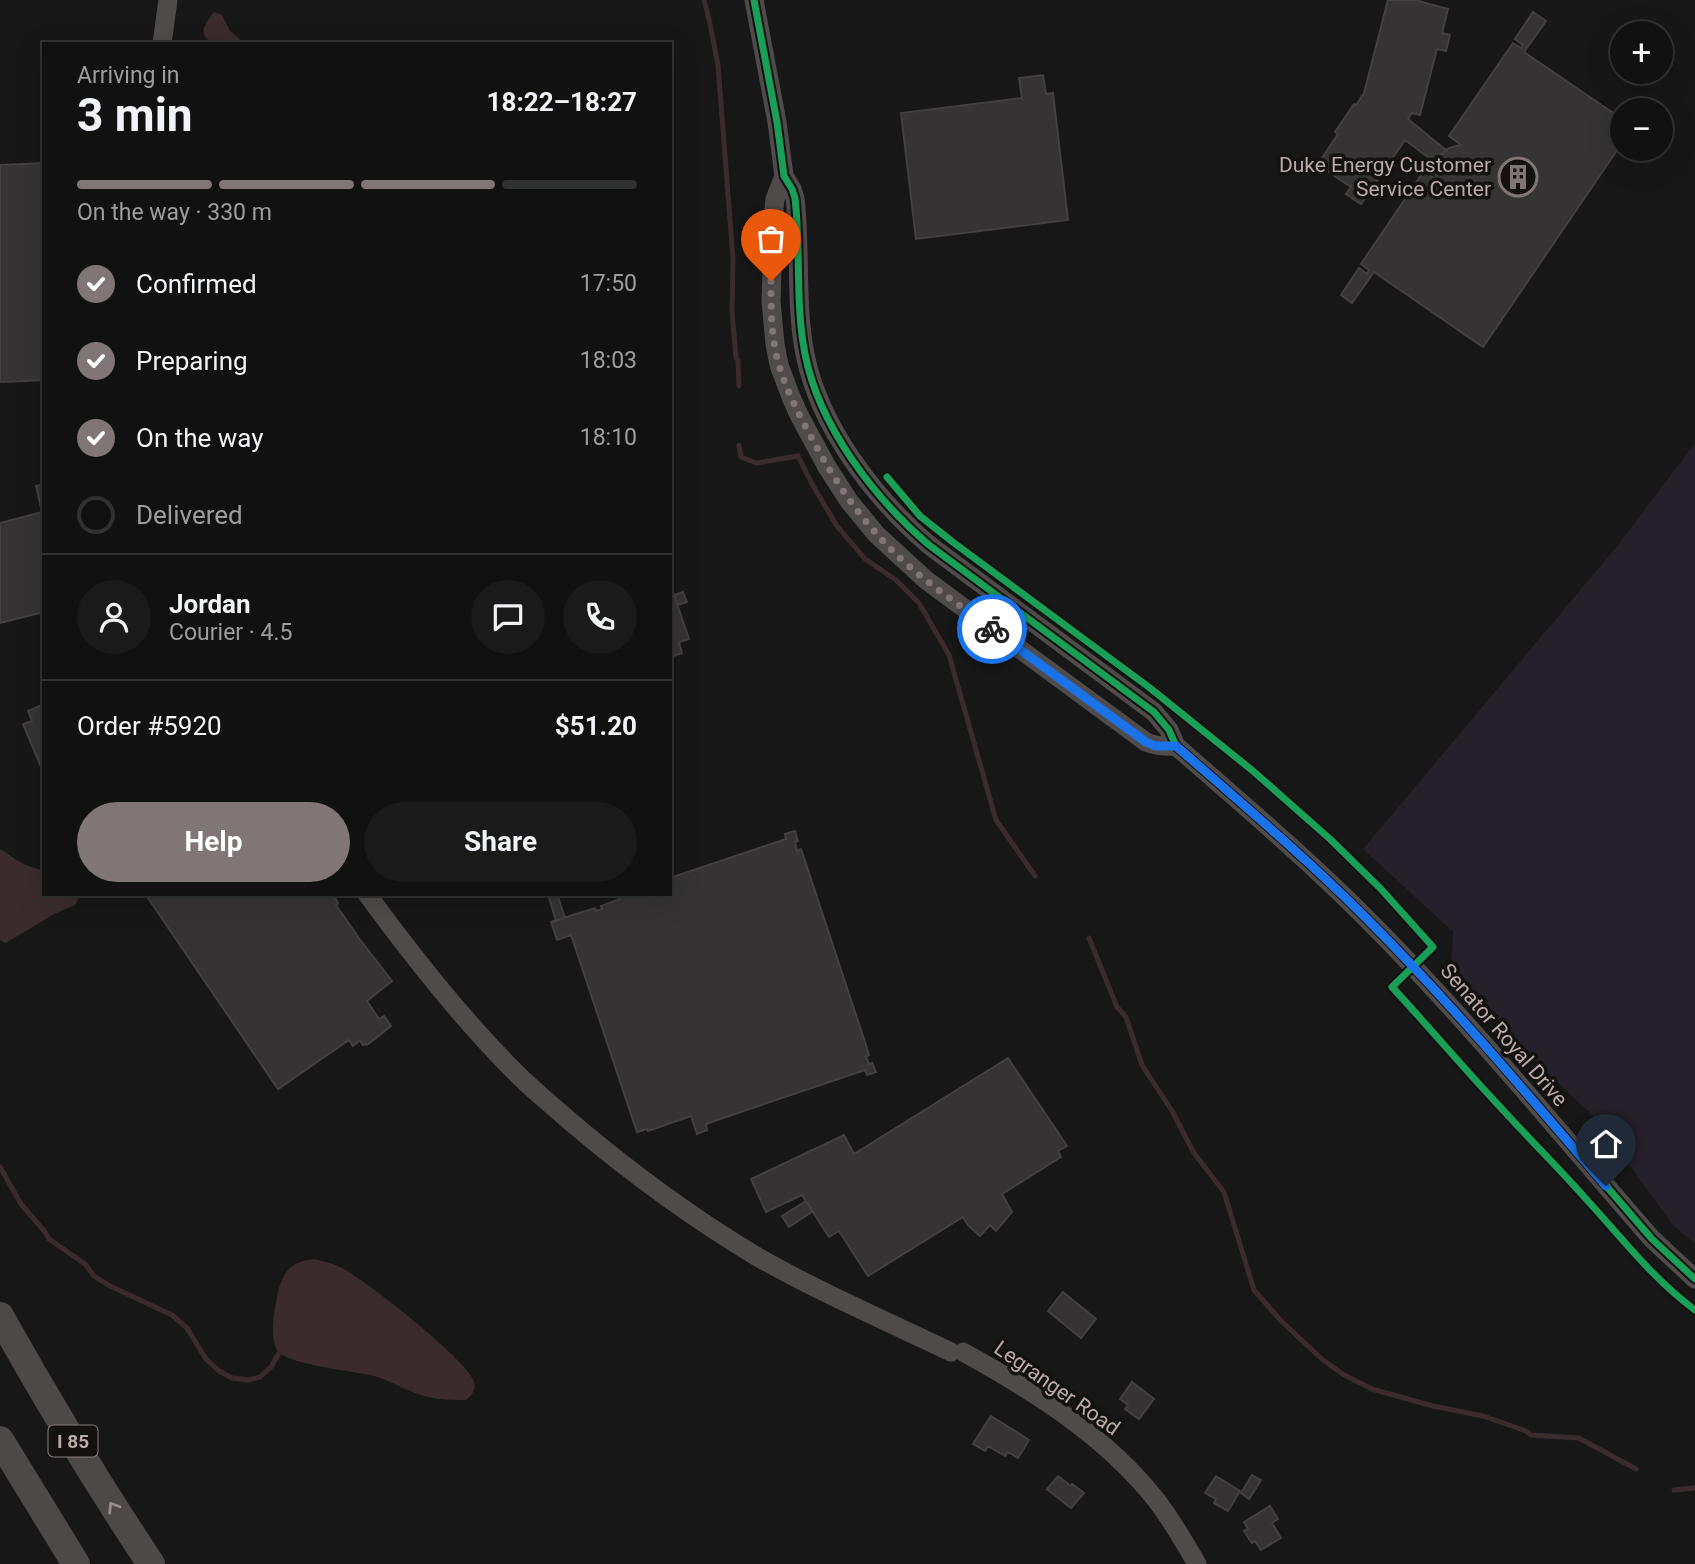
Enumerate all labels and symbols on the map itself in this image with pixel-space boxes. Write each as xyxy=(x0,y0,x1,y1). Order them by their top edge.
place label: Duke Energy Customer Service Center xyxy=(1279,153,1491,201)
building icon: Duke Energy Customer Service Center xyxy=(1497,156,1539,198)
pin xyxy=(741,209,801,281)
courier xyxy=(957,594,1027,664)
street label: Senator Royal Drive xyxy=(1436,959,1572,1111)
pin xyxy=(1576,1114,1636,1186)
street label: Legranger Road xyxy=(990,1336,1124,1440)
road number: I 85 xyxy=(48,1426,98,1456)
one-way arrow xyxy=(109,1502,122,1515)

